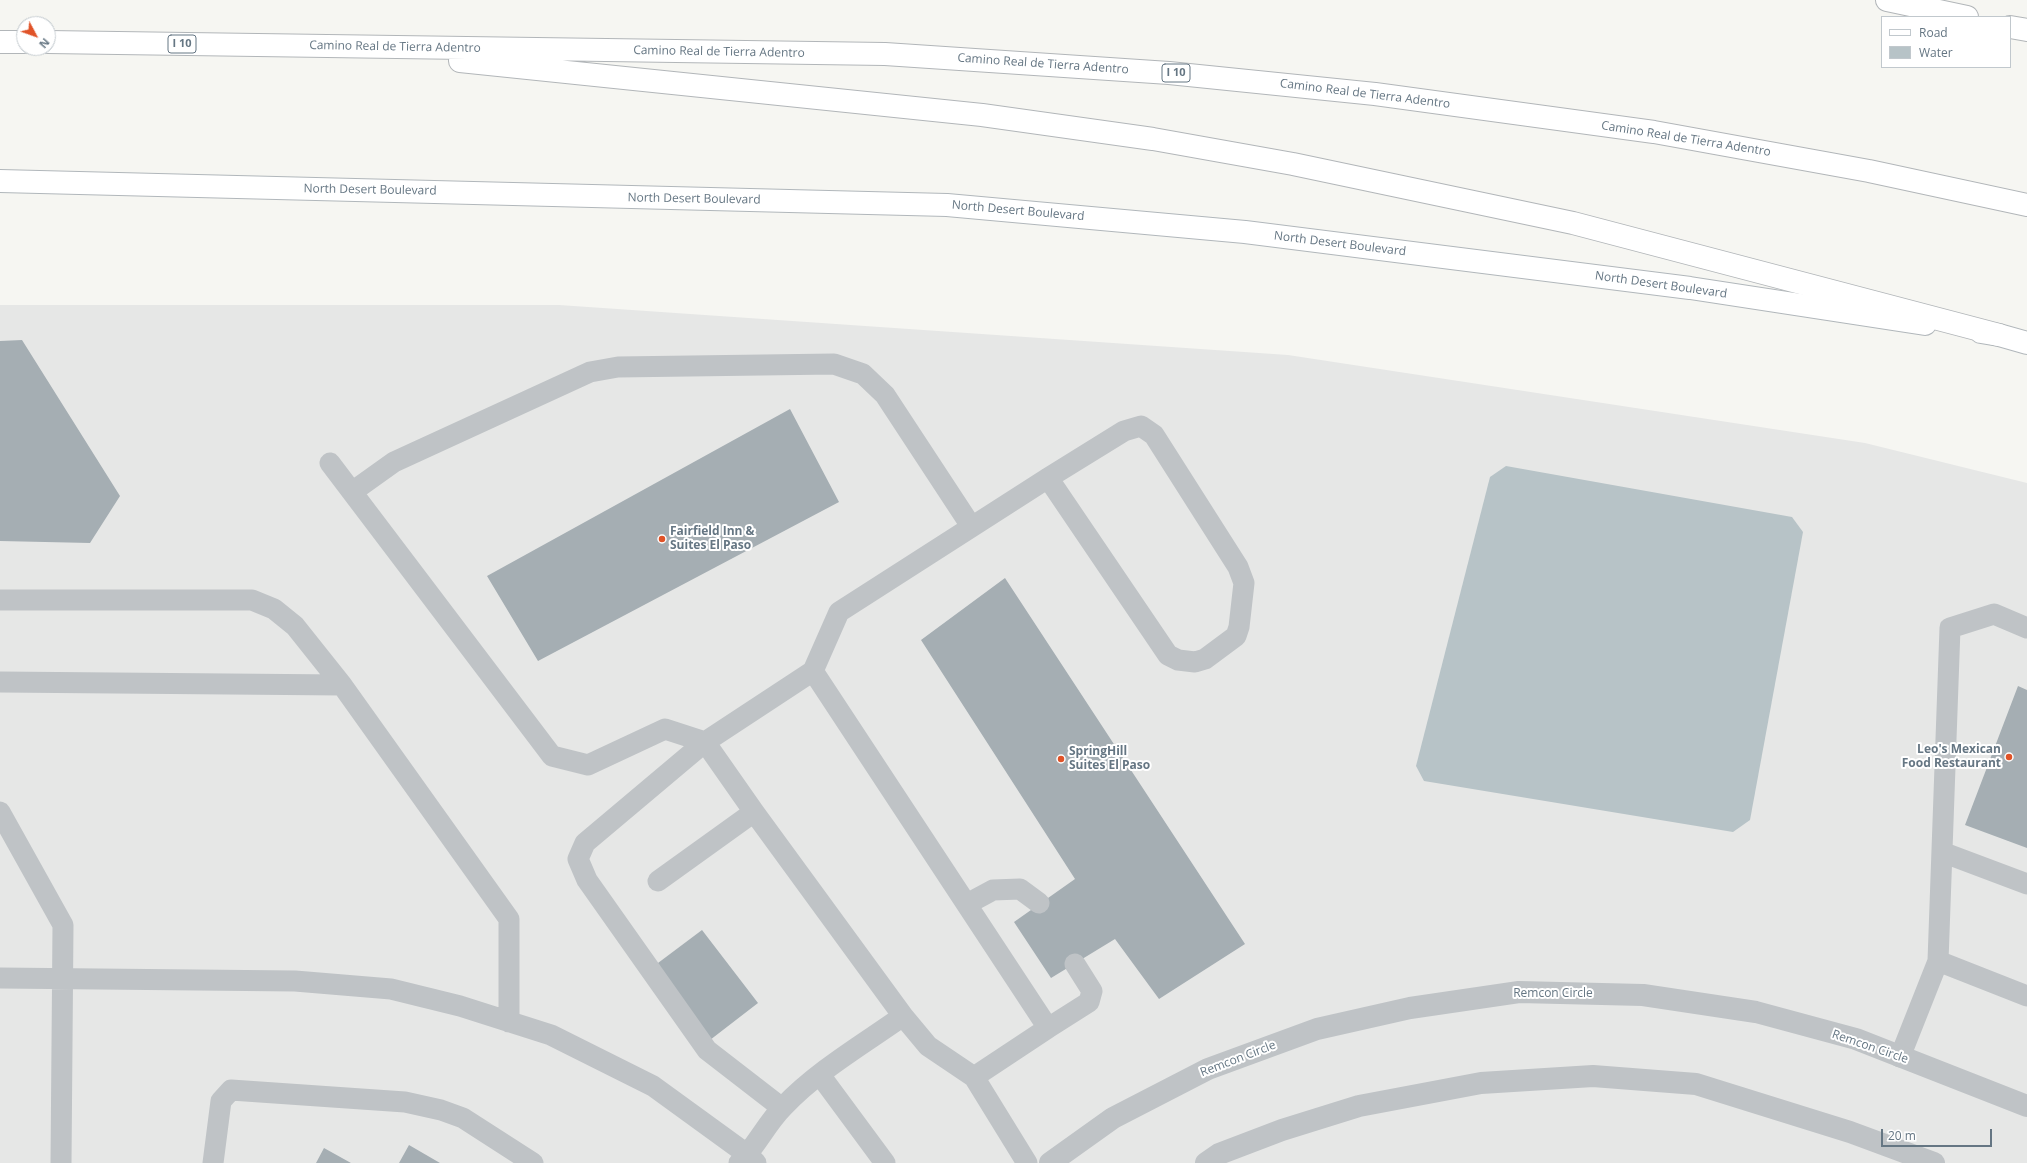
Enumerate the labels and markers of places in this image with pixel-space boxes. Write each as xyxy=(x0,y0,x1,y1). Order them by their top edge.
place label: Fairfield Inn & Suites El Paso xyxy=(670,525,755,553)
marker: Fairfield Inn & Suites El Paso xyxy=(657,534,667,544)
place label: Leo's Mexican Food Restaurant xyxy=(1902,743,2001,771)
place label: SpringHill Suites El Paso xyxy=(1069,745,1150,773)
marker: Leo's Mexican Food Restaurant xyxy=(2004,752,2014,762)
marker: SpringHill Suites El Paso xyxy=(1056,754,1066,764)

